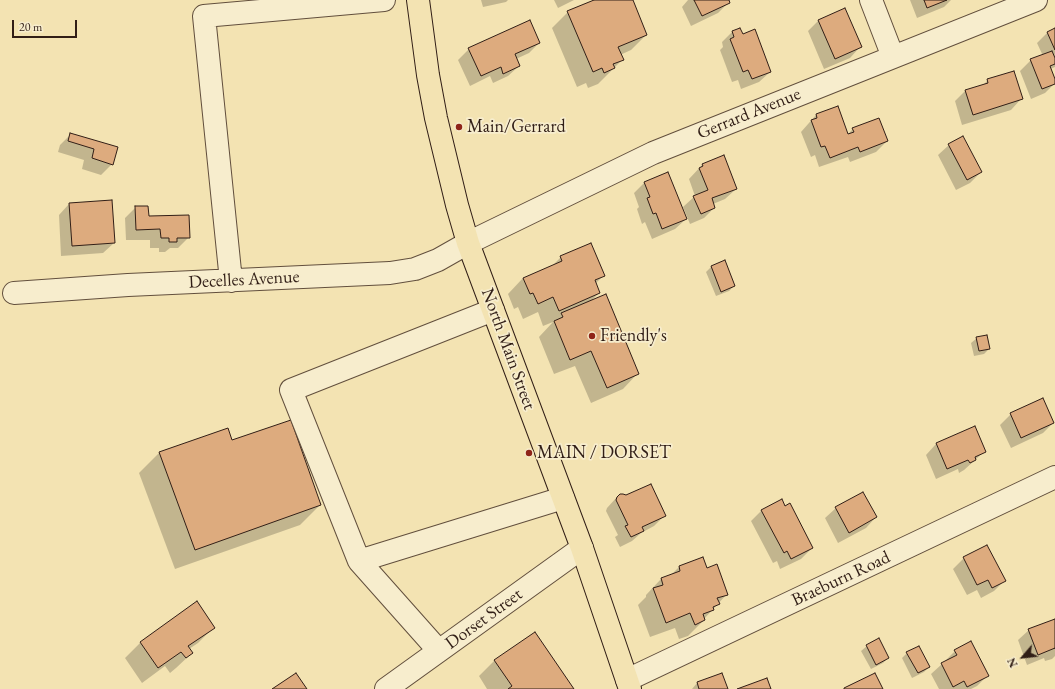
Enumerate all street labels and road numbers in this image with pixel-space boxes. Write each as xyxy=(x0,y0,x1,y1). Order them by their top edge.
street label: Gerrard Avenue xyxy=(694,83,804,145)
street label: Decelles Avenue xyxy=(188,266,300,294)
street label: North Main Street xyxy=(476,285,540,413)
street label: Braeburn Road xyxy=(788,547,894,611)
street label: Dorset Street xyxy=(441,584,527,654)

